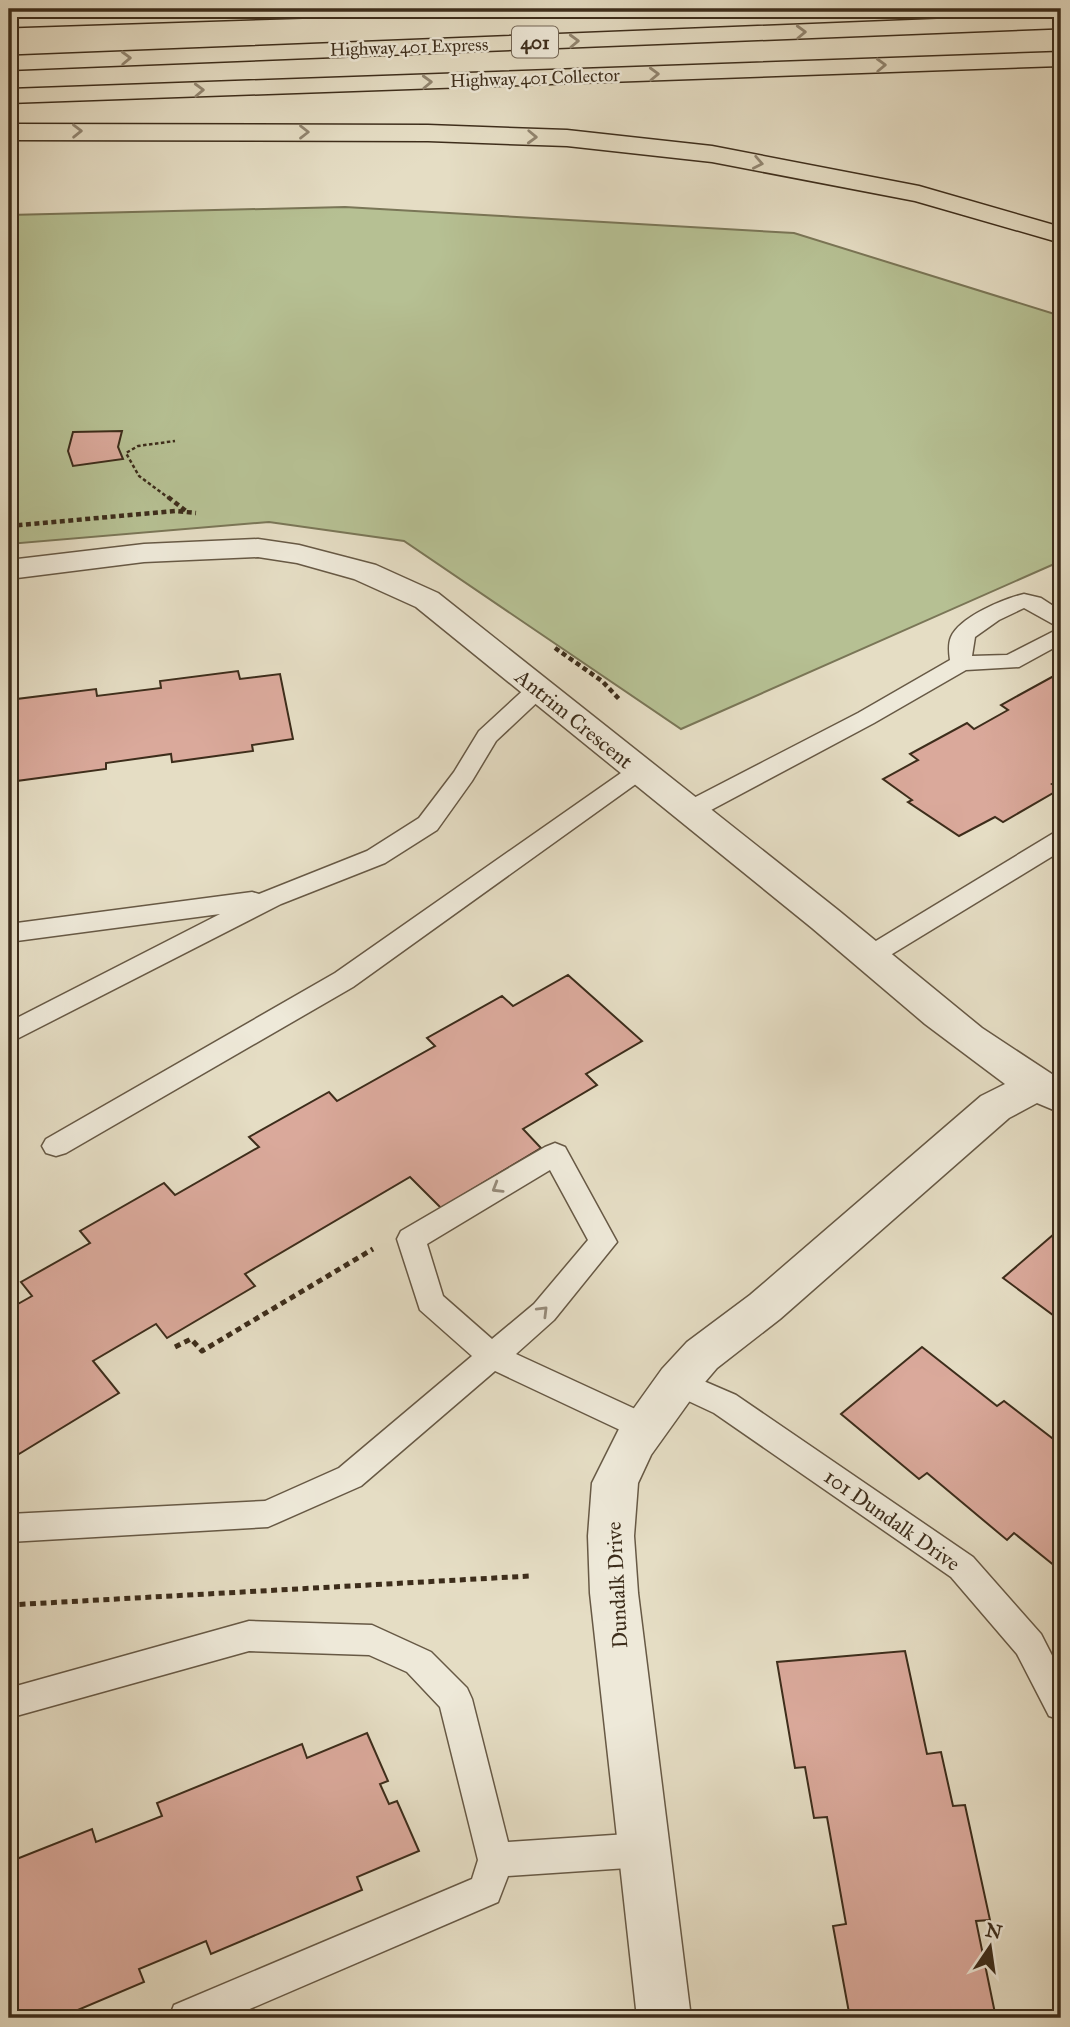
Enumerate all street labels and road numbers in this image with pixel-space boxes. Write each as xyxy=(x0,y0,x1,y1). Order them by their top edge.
road number: 401 xyxy=(512,26,558,58)
street label: Highway 401 Express xyxy=(329,33,489,62)
street label: Highway 401 Collector xyxy=(450,64,621,93)
street label: Antrim Crescent xyxy=(509,663,638,775)
street label: 101 Dundalk Drive xyxy=(819,1463,965,1577)
street label: Dundalk Drive xyxy=(601,1521,633,1649)

